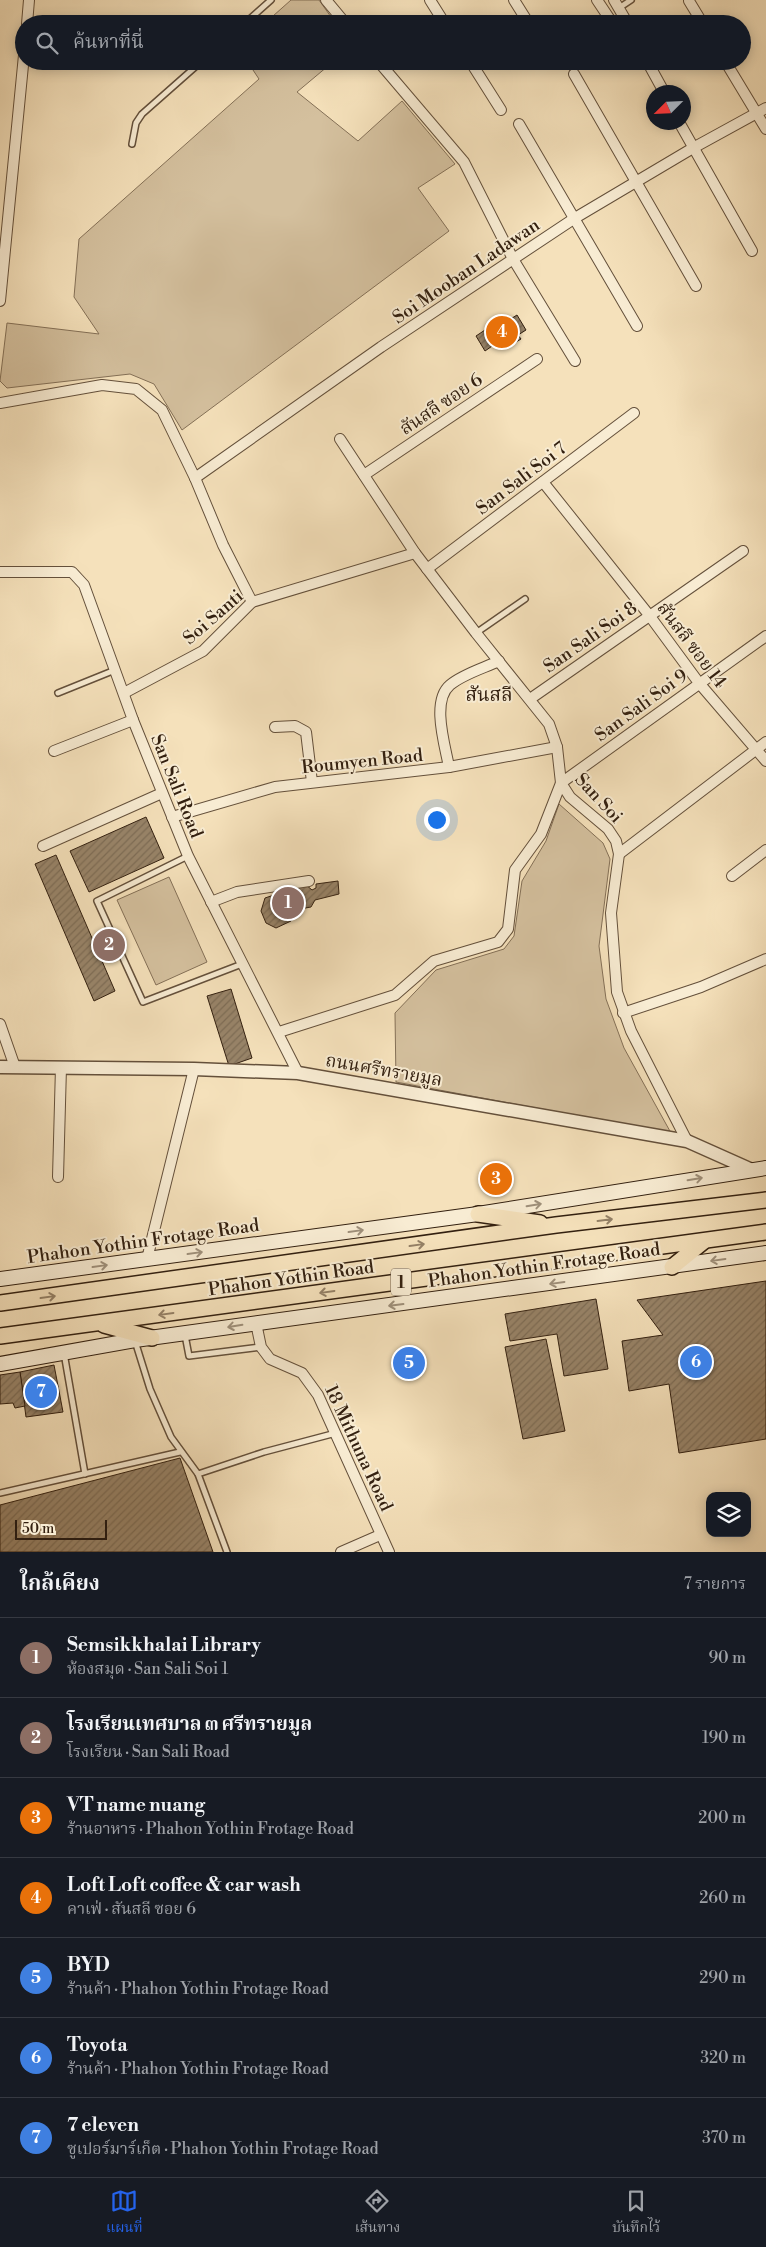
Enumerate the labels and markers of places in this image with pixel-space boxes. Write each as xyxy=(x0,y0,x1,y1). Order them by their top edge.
pin: 4 xyxy=(486,313,518,351)
pin: 1 xyxy=(272,884,304,922)
pin: 2 xyxy=(93,926,125,964)
pin: 3 xyxy=(480,1160,512,1198)
pin: 6 xyxy=(680,1343,712,1381)
pin: 5 xyxy=(393,1344,425,1382)
pin: 7 xyxy=(25,1373,57,1411)

